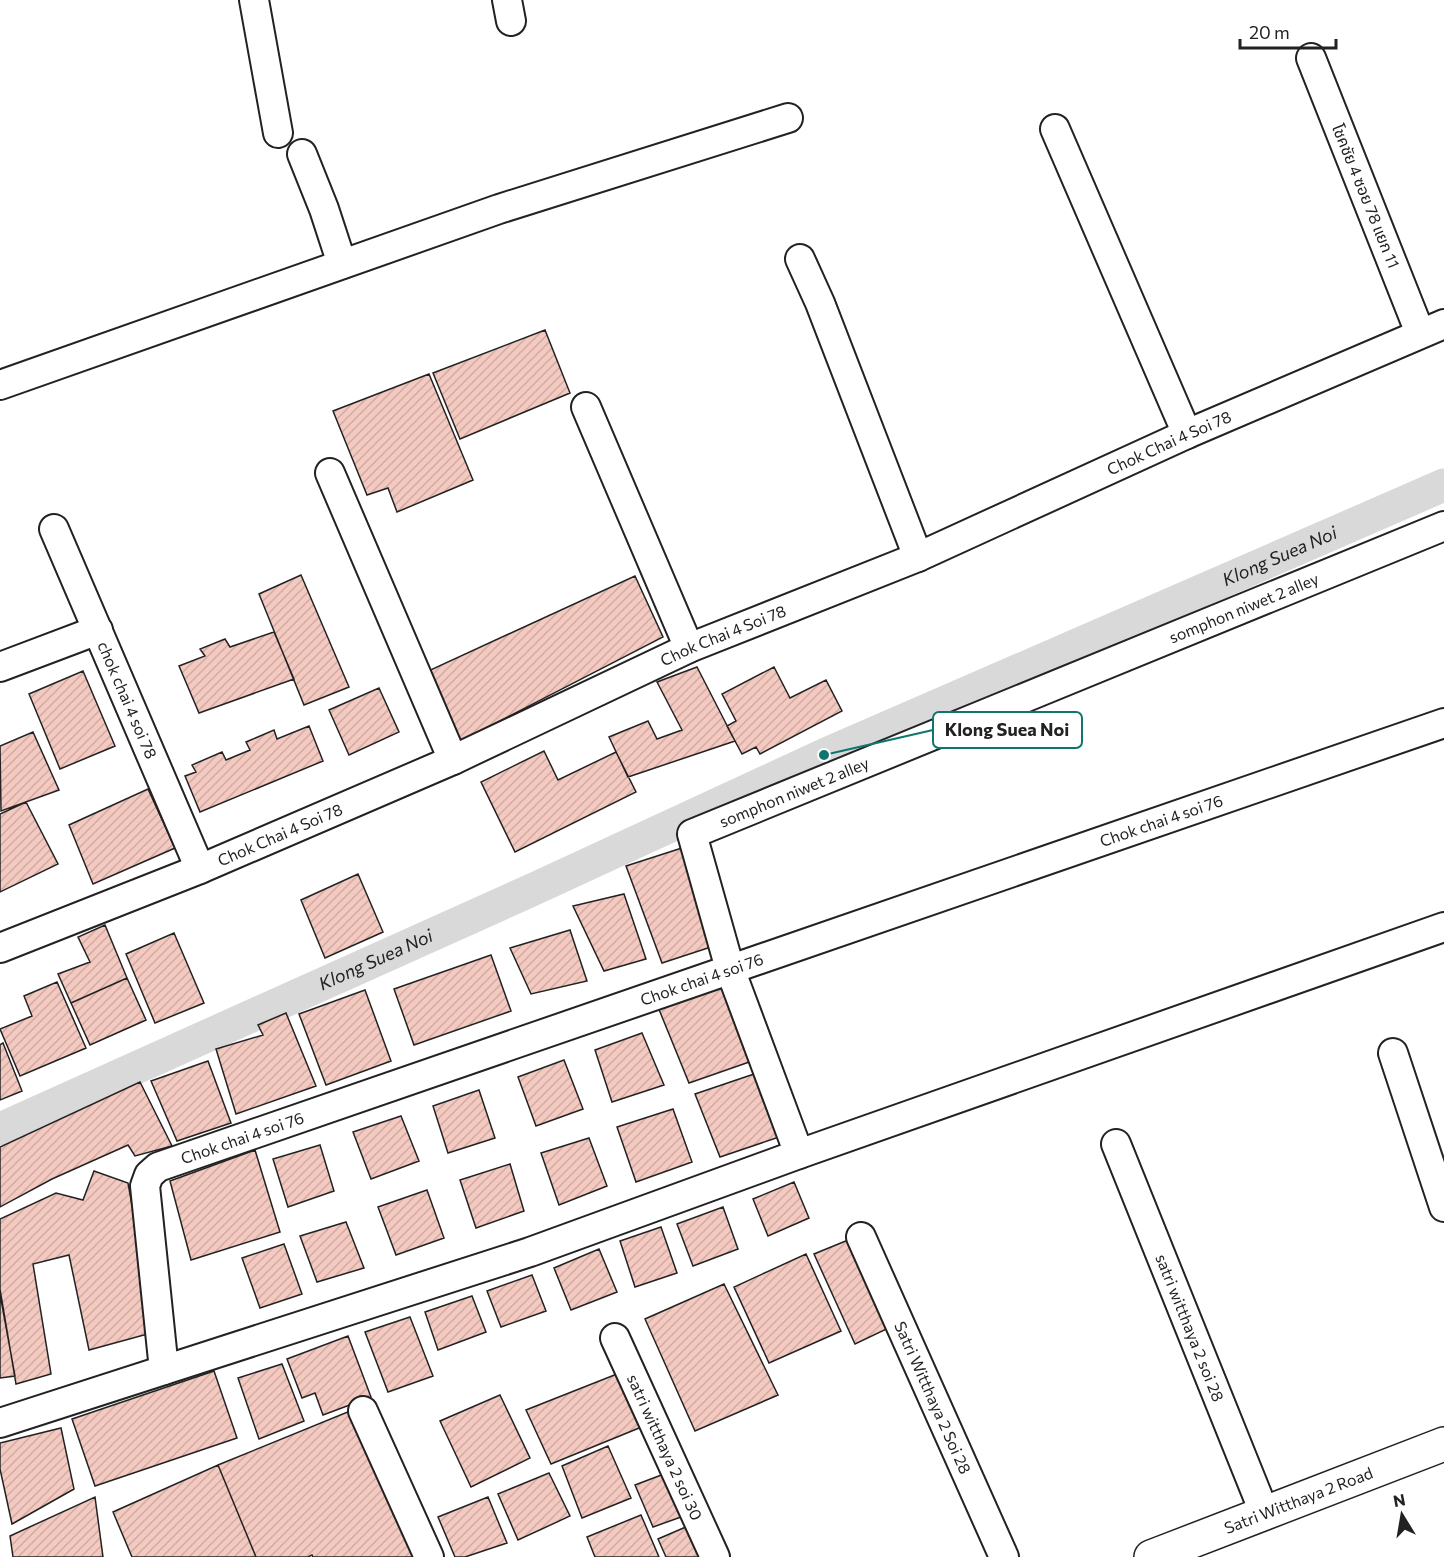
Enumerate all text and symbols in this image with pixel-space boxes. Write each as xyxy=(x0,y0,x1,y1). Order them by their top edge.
scale bar xyxy=(1240,12,1336,50)
text: 20 m xyxy=(1249,21,1290,43)
street label: โชคชัย 4 ซอย 78 แยก 11 xyxy=(1329,121,1404,271)
street label: Chok Chai 4 Soi 78 xyxy=(1104,406,1234,478)
water label: Klong Suea Noi xyxy=(1219,520,1341,590)
street label: somphon niwet 2 alley xyxy=(1166,568,1321,647)
street label: Chok Chai 4 Soi 78 xyxy=(657,601,788,669)
street label: chok chai 4 soi 78 xyxy=(94,638,161,761)
callout: Klong Suea Noi xyxy=(933,712,1082,748)
text: Klong Suea Noi xyxy=(945,718,1069,740)
street label: somphon niwet 2 alley xyxy=(716,753,872,831)
street label: Chok chai 4 soi 76 xyxy=(1097,790,1225,850)
street label: Chok Chai 4 Soi 78 xyxy=(214,799,345,869)
water label: Klong Suea Noi xyxy=(315,923,437,994)
street label: Chok chai 4 soi 76 xyxy=(638,949,766,1009)
street label: Chok chai 4 soi 76 xyxy=(178,1107,306,1167)
street label: satri witthaya 2 soi 28 xyxy=(1152,1251,1229,1404)
street label: Satri Witthaya 2 Soi 28 xyxy=(891,1318,976,1477)
street label: satri witthaya 2 soi 30 xyxy=(624,1371,707,1523)
street label: Satri Witthaya 2 Road xyxy=(1221,1462,1375,1537)
north arrow xyxy=(1372,1485,1432,1545)
text: N xyxy=(1391,1489,1407,1510)

